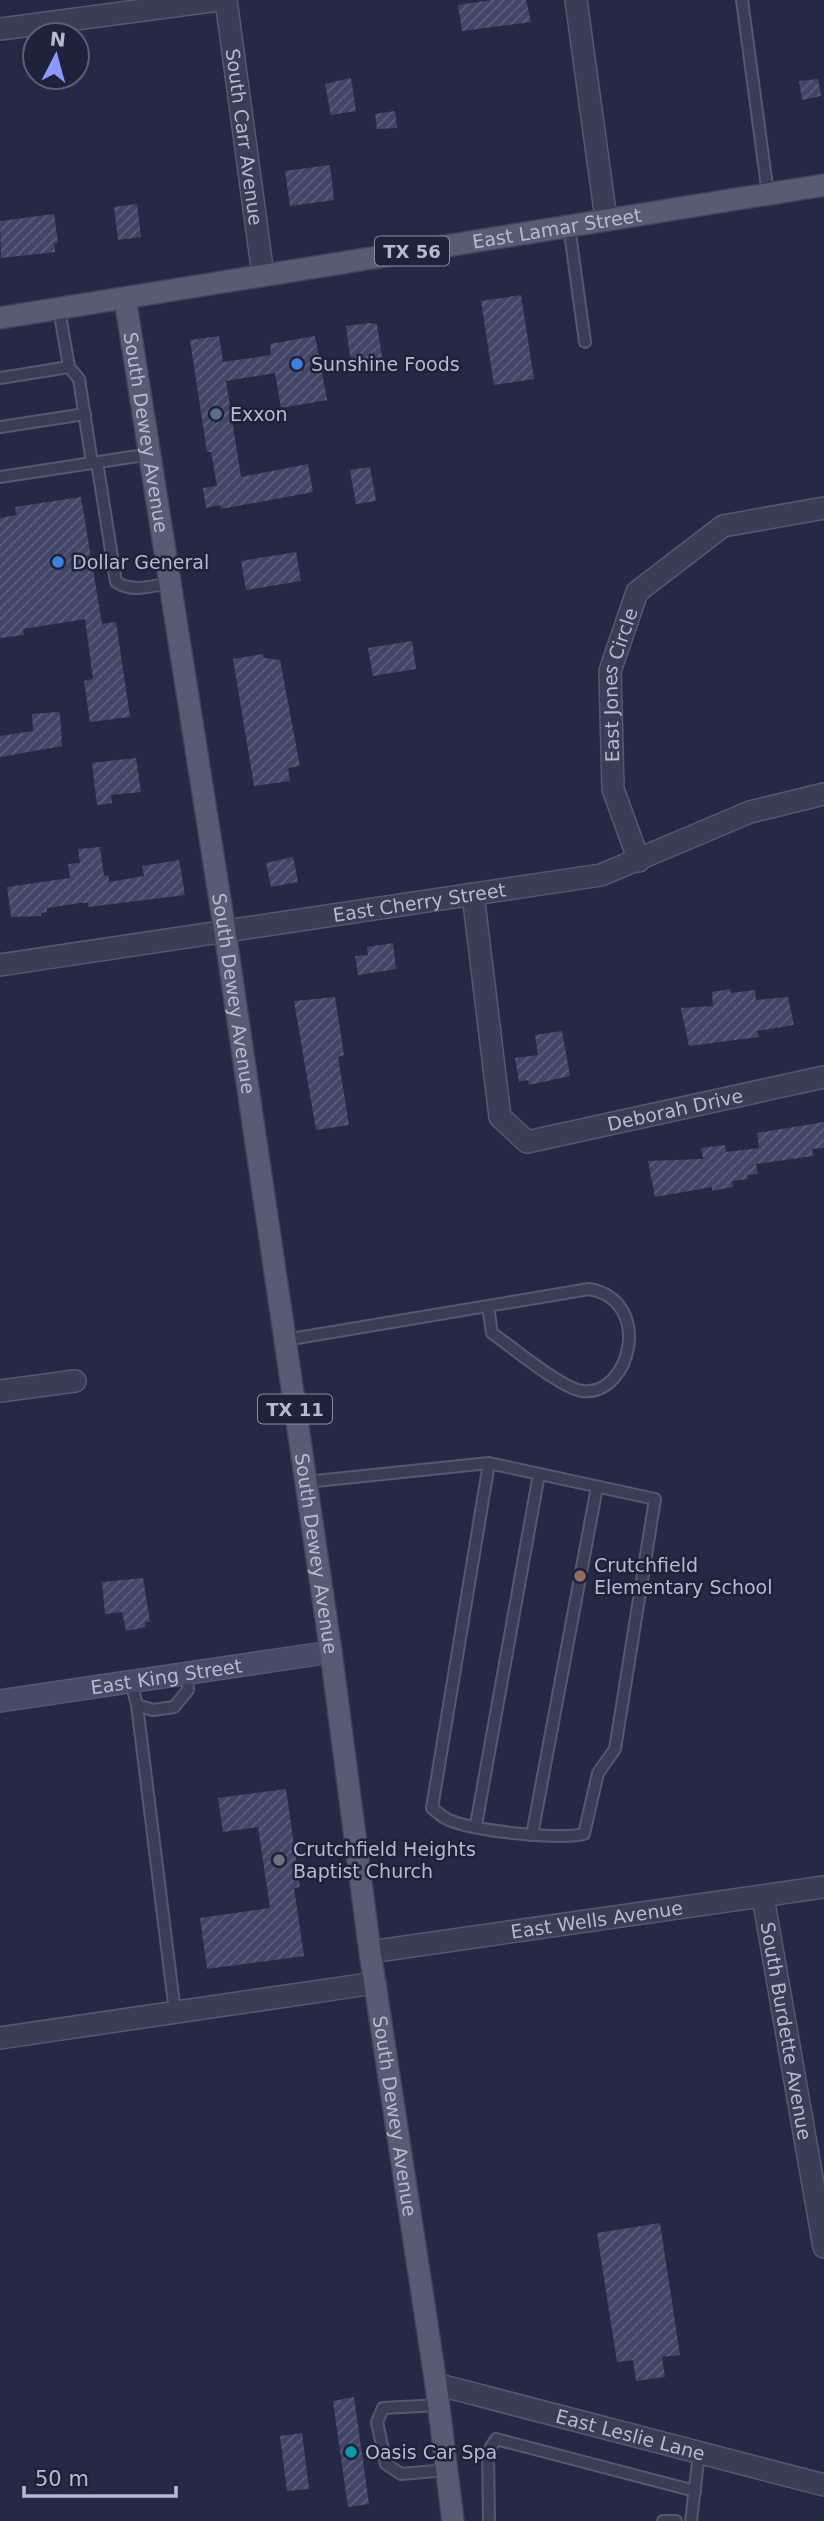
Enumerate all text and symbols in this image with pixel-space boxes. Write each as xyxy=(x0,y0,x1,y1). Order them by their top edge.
north arrow xyxy=(21,21,91,91)
text: N xyxy=(49,27,67,51)
street label: South Carr Avenue xyxy=(222,47,267,227)
street label: East Lamar Street xyxy=(471,204,643,253)
road number: TX 56 xyxy=(375,236,449,265)
street label: South Dewey Avenue xyxy=(120,330,173,534)
place label: Sunshine Foods xyxy=(311,353,460,375)
marker: Sunshine Foods xyxy=(289,356,305,372)
place label: Exxon xyxy=(230,403,288,425)
marker: Exxon xyxy=(208,406,224,422)
place label: Dollar General xyxy=(72,551,209,573)
marker: Dollar General xyxy=(50,554,66,570)
street label: East Jones Circle xyxy=(599,605,642,763)
street label: East Cherry Street xyxy=(331,878,507,926)
street label: South Dewey Avenue xyxy=(208,892,260,1095)
street label: Deborah Drive xyxy=(605,1084,745,1135)
road number: TX 11 xyxy=(258,1394,332,1424)
street label: South Dewey Avenue xyxy=(291,1452,342,1655)
place label: Crutchfield Elementary School xyxy=(594,1554,772,1598)
marker: Crutchfield Elementary School xyxy=(572,1568,588,1584)
street label: East King Street xyxy=(89,1654,243,1698)
place label: Crutchfield Heights Baptist Church xyxy=(293,1838,476,1882)
marker: Crutchfield Heights Baptist Church xyxy=(271,1852,287,1868)
street label: East Wells Avenue xyxy=(509,1896,684,1943)
street label: South Burdette Avenue xyxy=(757,1920,816,2142)
street label: South Dewey Avenue xyxy=(369,2014,421,2218)
street label: East Leslie Lane xyxy=(554,2405,707,2465)
place label: Oasis Car Spa xyxy=(365,2441,497,2463)
marker: Oasis Car Spa xyxy=(343,2444,359,2460)
scale bar xyxy=(24,2454,177,2498)
text: 50 m xyxy=(35,2467,89,2491)

